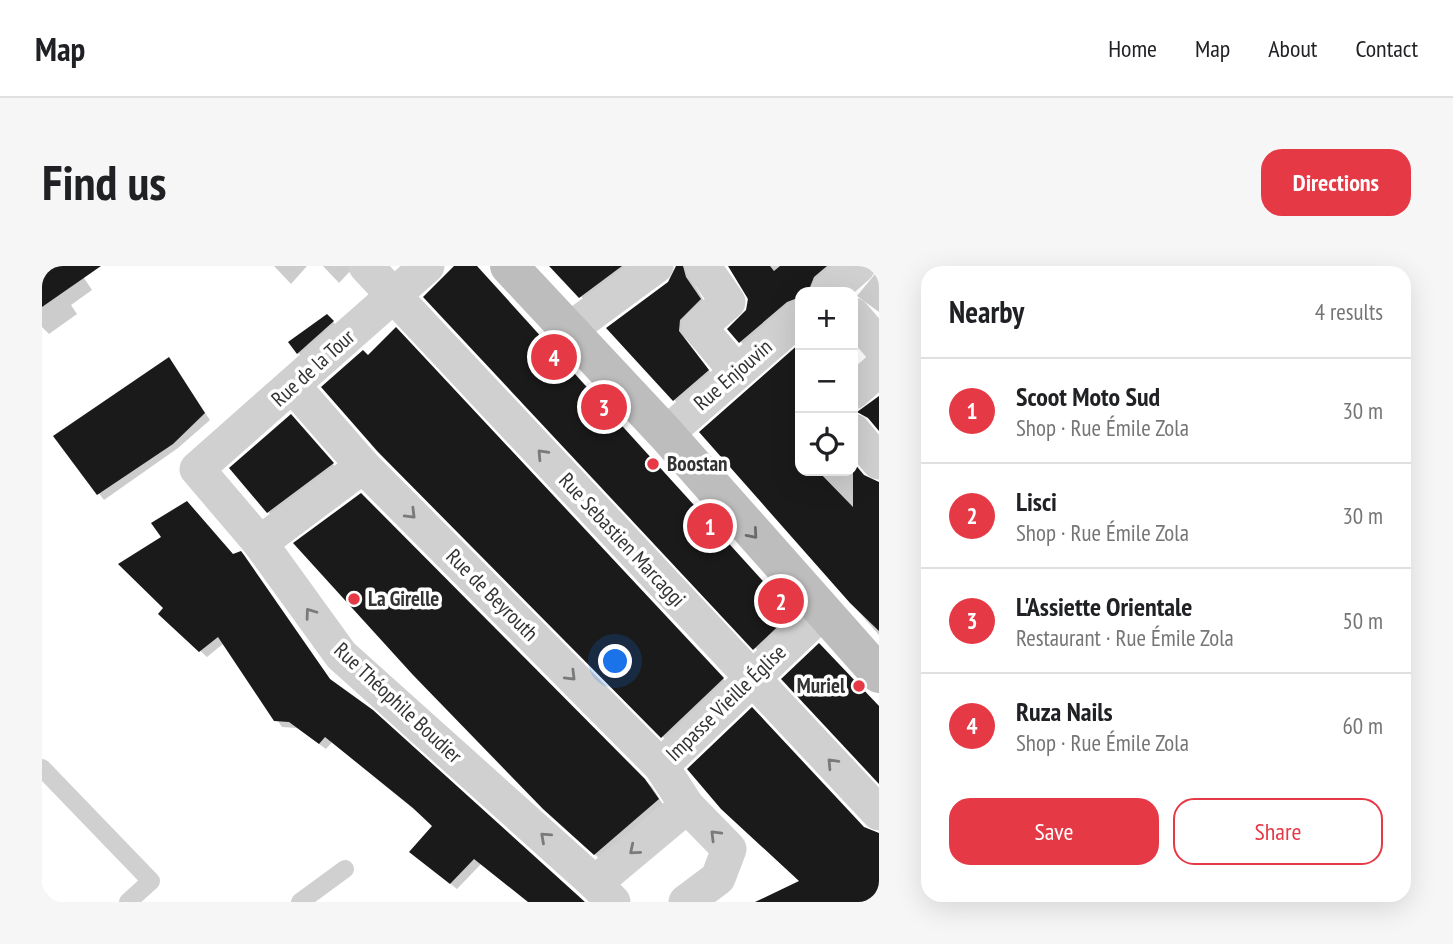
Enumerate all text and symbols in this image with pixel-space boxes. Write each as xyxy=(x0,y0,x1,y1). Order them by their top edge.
text: Map xyxy=(35,27,85,70)
text: Home xyxy=(1108,33,1157,64)
text: Map xyxy=(1195,33,1230,64)
text: About xyxy=(1268,33,1317,64)
text: Contact xyxy=(1355,33,1418,64)
button: Directions xyxy=(1261,149,1411,216)
text: Find us xyxy=(42,150,166,214)
map controls xyxy=(795,287,858,476)
button: + xyxy=(795,287,858,350)
text: Nearby xyxy=(949,292,1024,331)
text: 4 results xyxy=(1315,297,1383,326)
street label: Rue de la Tour xyxy=(265,323,360,412)
pin: 4 xyxy=(531,331,577,383)
street label: Rue Enjouvin xyxy=(688,333,777,416)
button: − xyxy=(795,350,858,413)
text: Scoot Moto Sud xyxy=(1016,380,1160,413)
pin: 3 xyxy=(581,381,627,433)
text: 1 xyxy=(967,396,978,425)
text: 30 m xyxy=(1342,396,1383,425)
button: locate xyxy=(795,413,858,476)
text: Shop · Rue Émile Zola xyxy=(1016,413,1189,442)
one-way arrow xyxy=(538,450,551,463)
place label: Boostan xyxy=(667,450,728,477)
marker: Boostan xyxy=(645,456,661,472)
street label: Rue Sebastien Marcaggi xyxy=(553,467,691,612)
text: Lisci xyxy=(1016,485,1057,518)
pin: 1 xyxy=(687,500,733,552)
text: 2 xyxy=(967,501,978,530)
text: 30 m xyxy=(1342,501,1383,530)
one-way arrow xyxy=(403,506,415,518)
text: Shop · Rue Émile Zola xyxy=(1016,518,1189,547)
one-way arrow xyxy=(745,525,757,538)
street label: Rue de Beyrouth xyxy=(441,543,544,646)
pin: 2 xyxy=(758,575,804,627)
place label: La Girelle xyxy=(368,585,439,612)
text: L'Assiette Orientale xyxy=(1016,590,1193,623)
marker: La Girelle xyxy=(346,591,362,607)
text: 3 xyxy=(967,606,978,635)
text: 50 m xyxy=(1342,606,1383,635)
one-way arrow xyxy=(306,608,318,621)
text: Restaurant · Rue Émile Zola xyxy=(1016,623,1234,652)
street label: Rue Théophile Boudier xyxy=(329,636,468,769)
street label: Impasse Vieille Église xyxy=(660,639,791,767)
your location xyxy=(598,644,632,678)
one-way arrow xyxy=(563,667,576,680)
place label: Muriel xyxy=(797,672,846,699)
marker: Muriel xyxy=(851,678,867,694)
text: Ruza Nails xyxy=(1016,695,1113,728)
text: 4 xyxy=(967,711,978,740)
text: 60 m xyxy=(1342,711,1383,740)
text: Shop · Rue Émile Zola xyxy=(1016,728,1189,757)
one-way arrow xyxy=(828,758,841,771)
button: Save xyxy=(949,798,1159,865)
button: Share xyxy=(1173,798,1383,865)
one-way arrow xyxy=(711,830,724,843)
one-way arrow xyxy=(540,833,553,845)
one-way arrow xyxy=(630,842,643,854)

